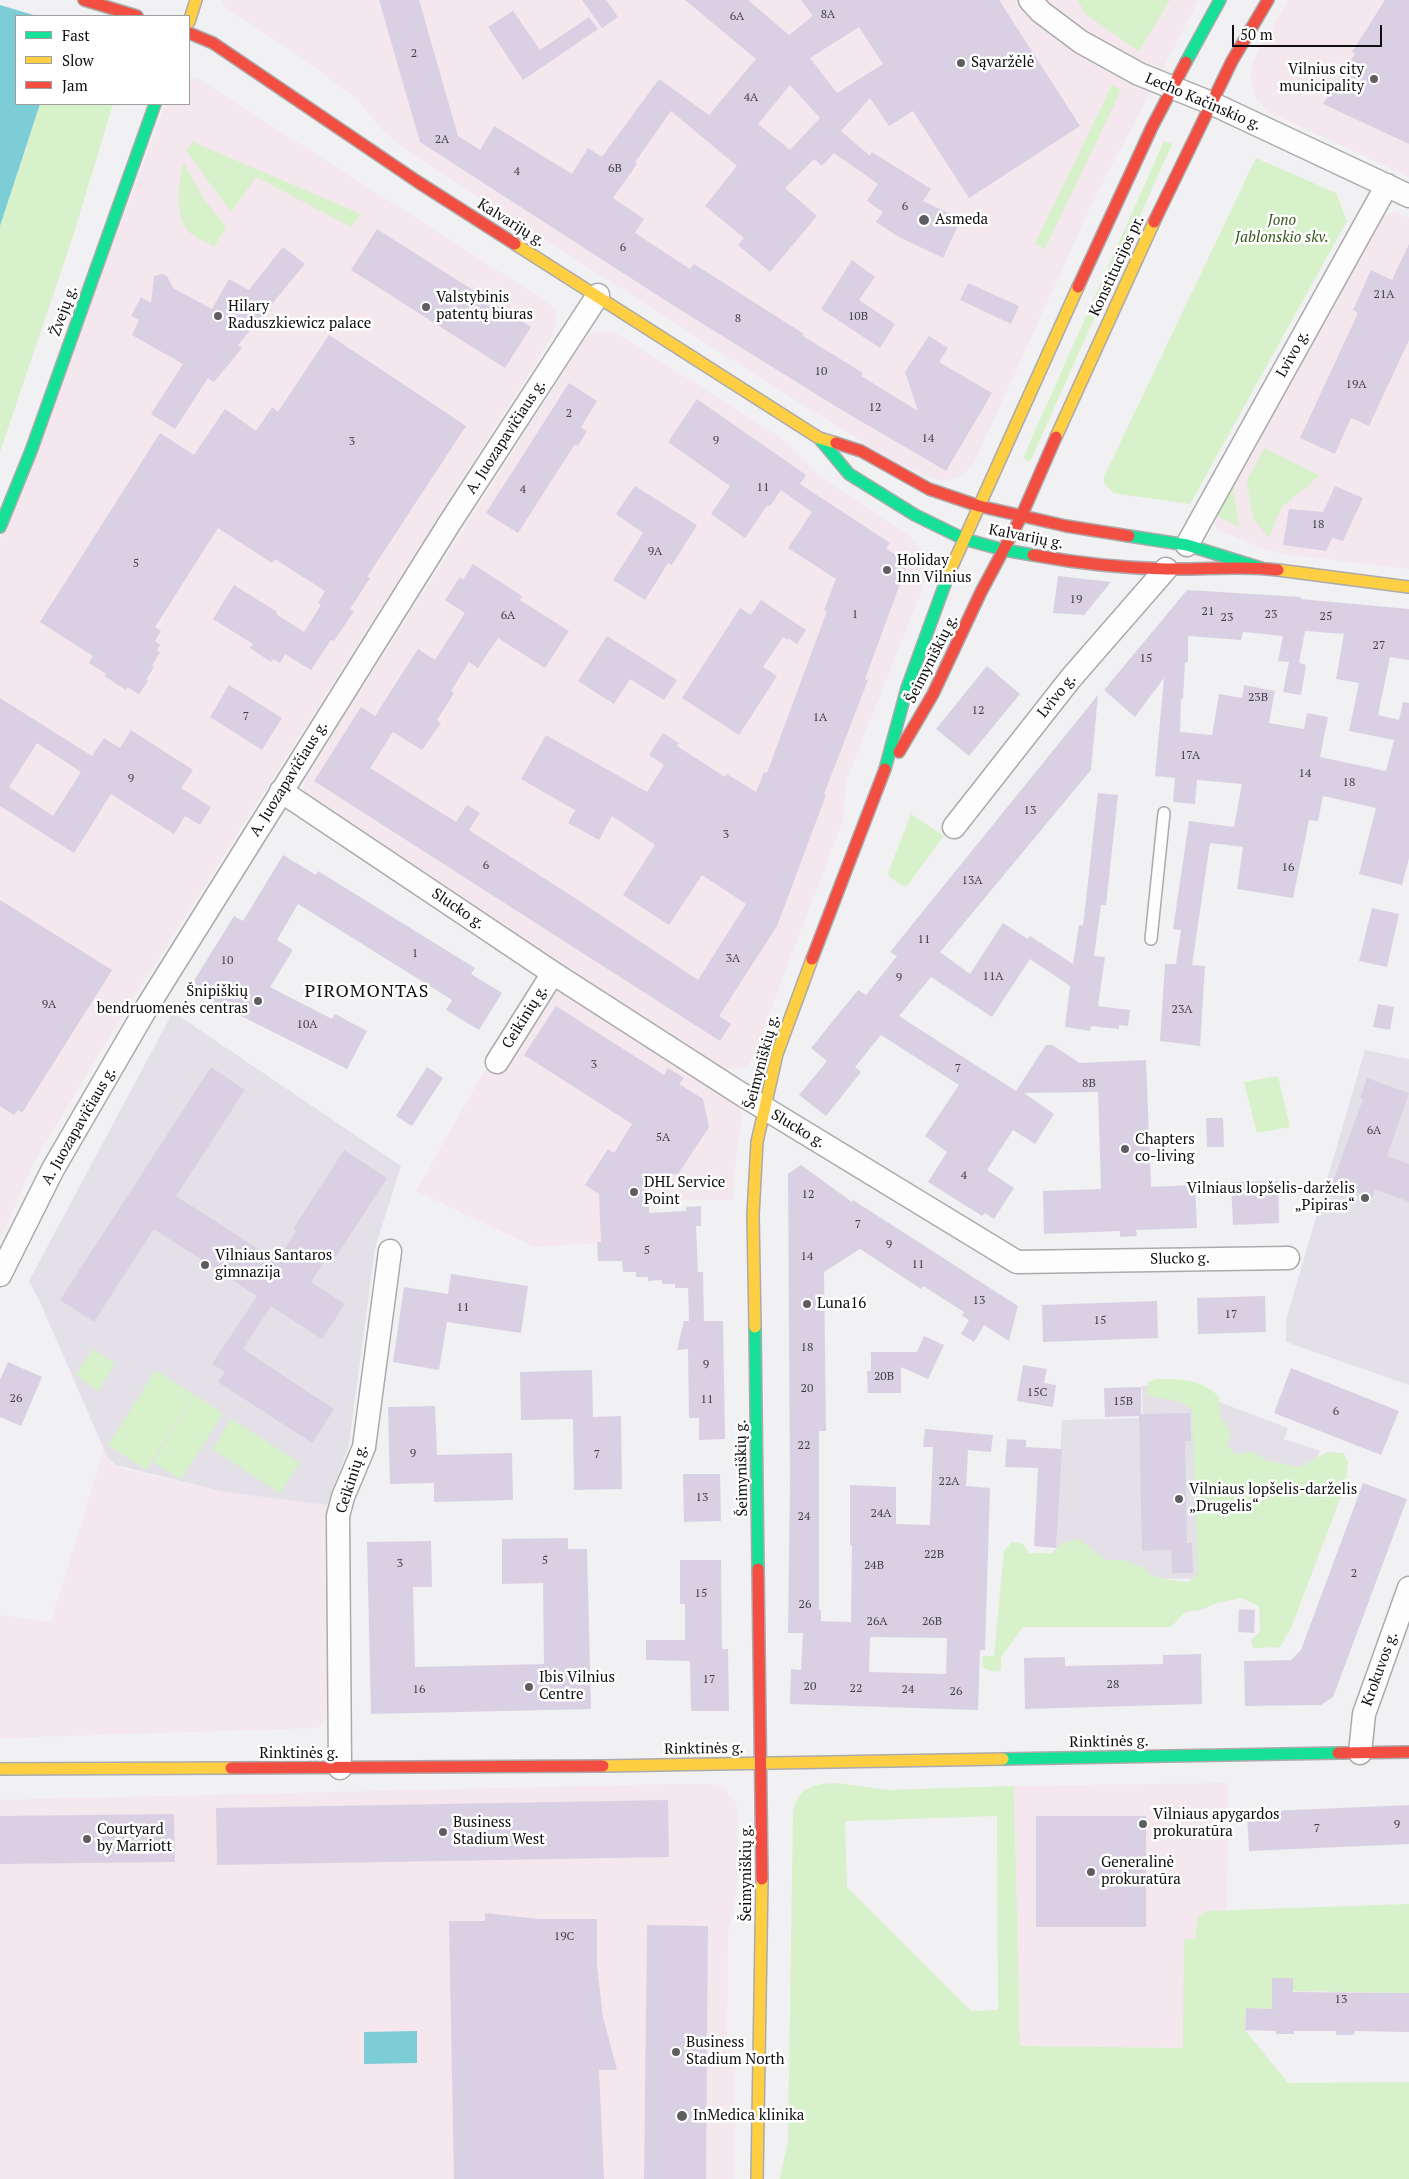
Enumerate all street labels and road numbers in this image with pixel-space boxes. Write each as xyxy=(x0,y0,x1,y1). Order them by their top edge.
street label: Lecho Kačinskio g. xyxy=(1142,69,1264,135)
street label: Kalvarijų g. xyxy=(474,195,548,251)
street label: Konstitucijos pr. xyxy=(1086,213,1148,319)
street label: Žvejų g. xyxy=(47,283,81,339)
street label: Lvivo g. xyxy=(1273,327,1313,381)
street label: A. Juozapavičiaus g. xyxy=(462,376,550,498)
street label: Kalvarijų g. xyxy=(987,521,1065,553)
street label: Šeimyniškių g. xyxy=(902,612,962,706)
street label: Lvivo g. xyxy=(1034,671,1080,721)
street label: A. Juozapavičiaus g. xyxy=(246,718,332,840)
street label: Slucko g. xyxy=(428,885,488,933)
street label: Ceikinių g. xyxy=(498,982,552,1052)
street label: Šeimyniškių g. xyxy=(741,1013,783,1111)
street label: A. Juozapavičiaus g. xyxy=(38,1064,120,1188)
street label: Slucko g. xyxy=(768,1106,828,1152)
street label: Slucko g. xyxy=(1150,1249,1210,1269)
street label: Šeimyniškių g. xyxy=(732,1419,752,1517)
street label: Ceikinių g. xyxy=(332,1442,372,1516)
street label: Krokuvos g. xyxy=(1358,1629,1402,1709)
street label: Rinktinės g. xyxy=(1069,1732,1149,1752)
street label: Rinktinės g. xyxy=(664,1739,744,1759)
street label: Rinktinės g. xyxy=(259,1745,339,1763)
street label: Šeimyniškių g. xyxy=(738,1824,756,1922)

